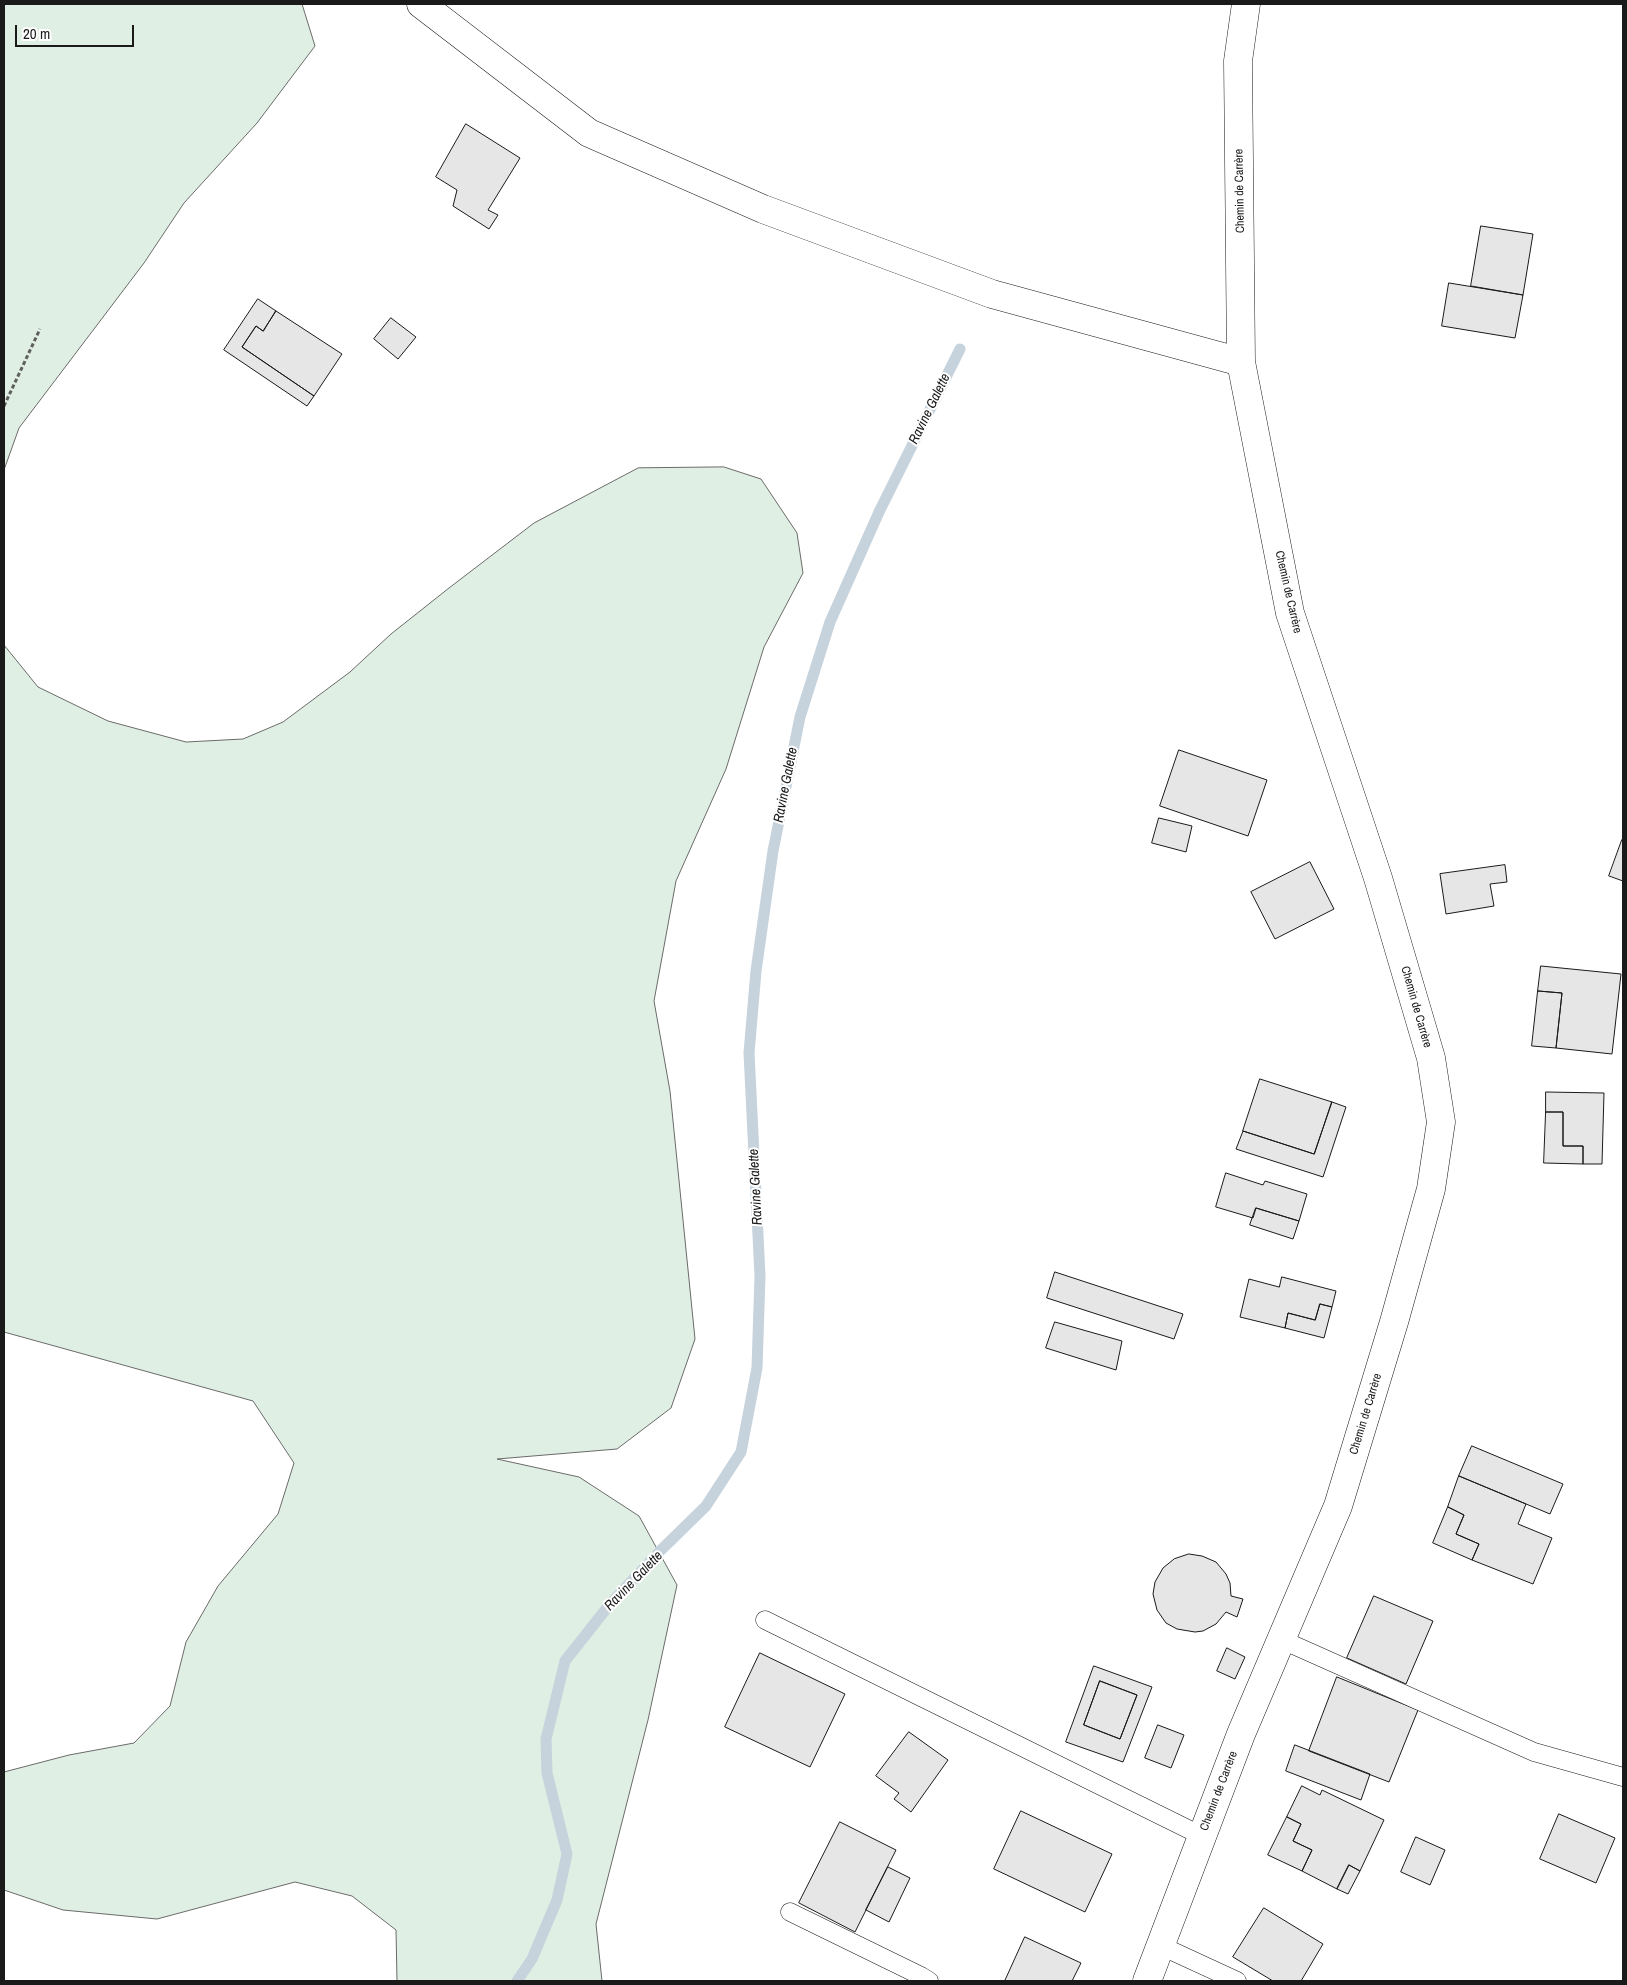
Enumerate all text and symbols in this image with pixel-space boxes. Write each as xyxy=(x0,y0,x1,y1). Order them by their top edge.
scale bar xyxy=(18,15,136,47)
text: 20 m xyxy=(23,23,50,44)
street label: Chemin de Carrère xyxy=(1232,149,1248,233)
water label: Ravine Galette xyxy=(906,371,954,447)
street label: Chemin de Carrère xyxy=(1272,549,1304,635)
water label: Ravine Galette xyxy=(770,746,802,824)
street label: Chemin de Carrère xyxy=(1397,965,1435,1049)
water label: Ravine Galette xyxy=(746,1148,766,1226)
street label: Chemin de Carrère xyxy=(1347,1372,1385,1456)
water label: Ravine Galette xyxy=(601,1548,667,1614)
street label: Chemin de Carrère xyxy=(1197,1749,1241,1833)

